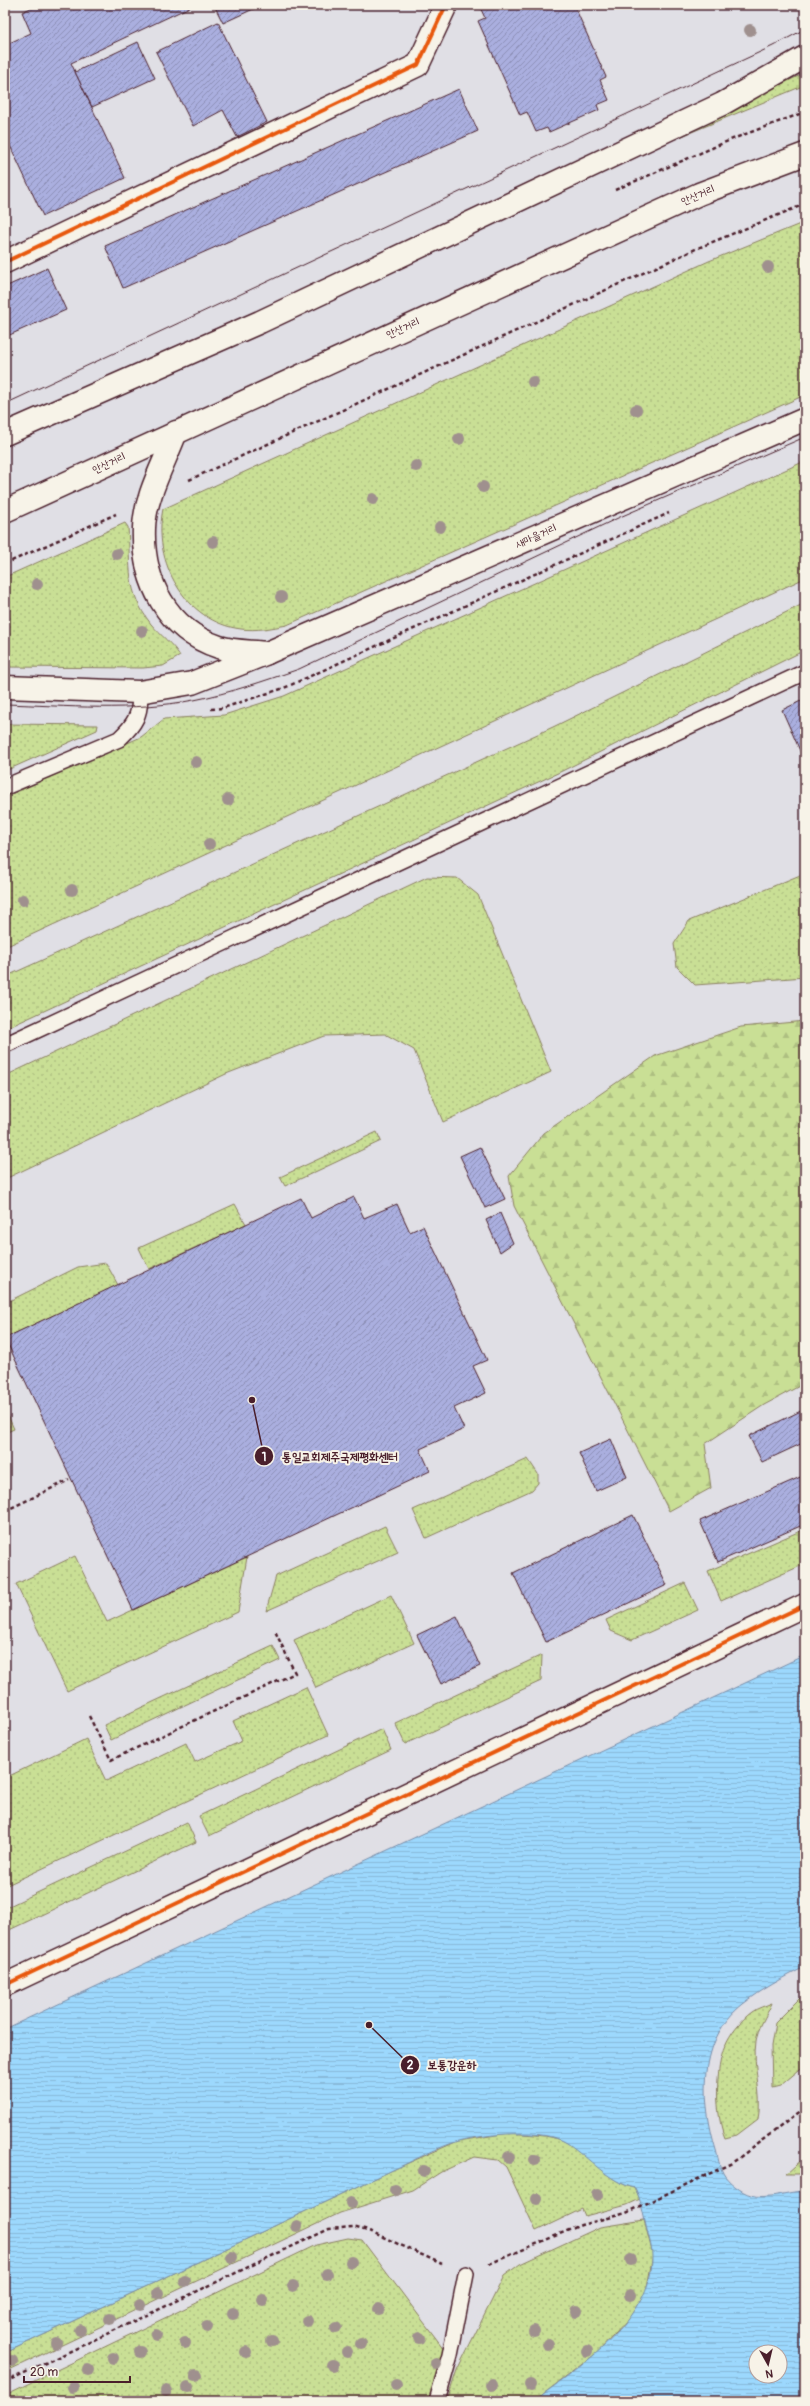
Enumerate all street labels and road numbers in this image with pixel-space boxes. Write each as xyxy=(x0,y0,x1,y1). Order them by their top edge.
street label: 안산거리 xyxy=(679,182,717,208)
street label: 안산거리 xyxy=(384,315,422,341)
street label: 안산거리 xyxy=(90,450,128,476)
street label: 새마을거리 xyxy=(513,521,559,551)

